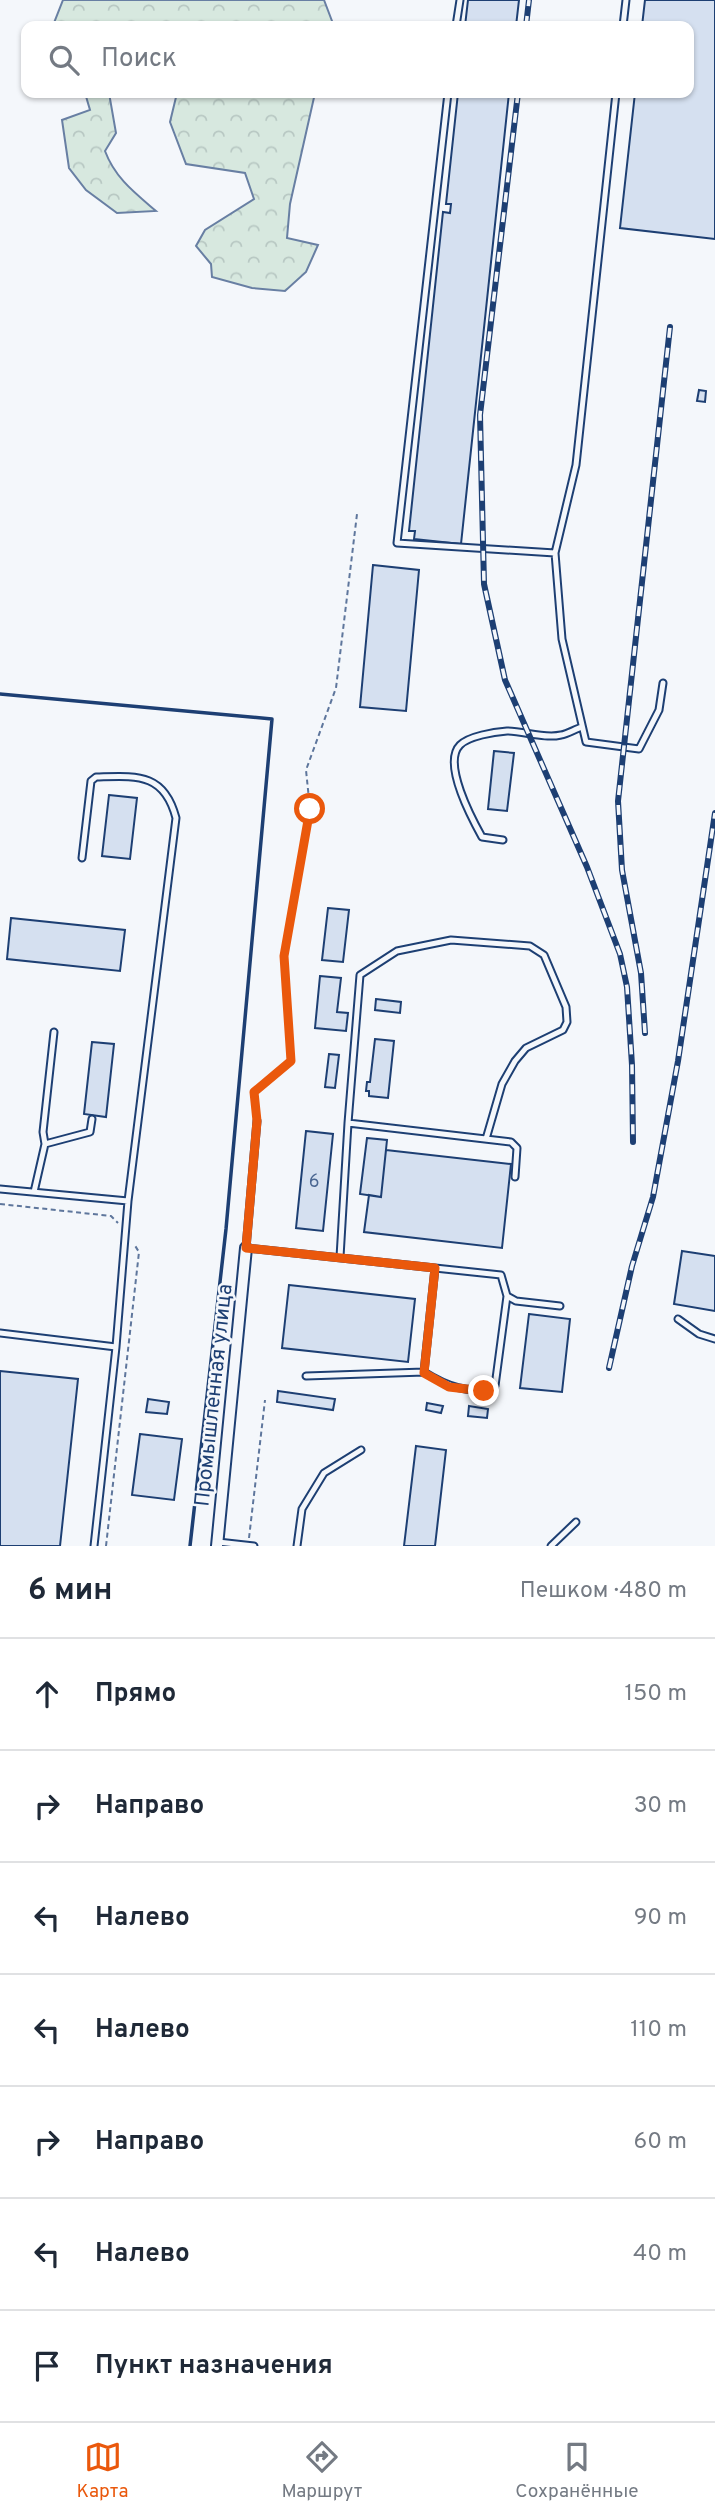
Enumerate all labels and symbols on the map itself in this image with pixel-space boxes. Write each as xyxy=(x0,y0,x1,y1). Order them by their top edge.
route start xyxy=(294,793,325,824)
house number: 6 xyxy=(309,1171,319,1194)
street label: Промышленная улица xyxy=(189,1282,240,1508)
route end xyxy=(468,1375,499,1406)

